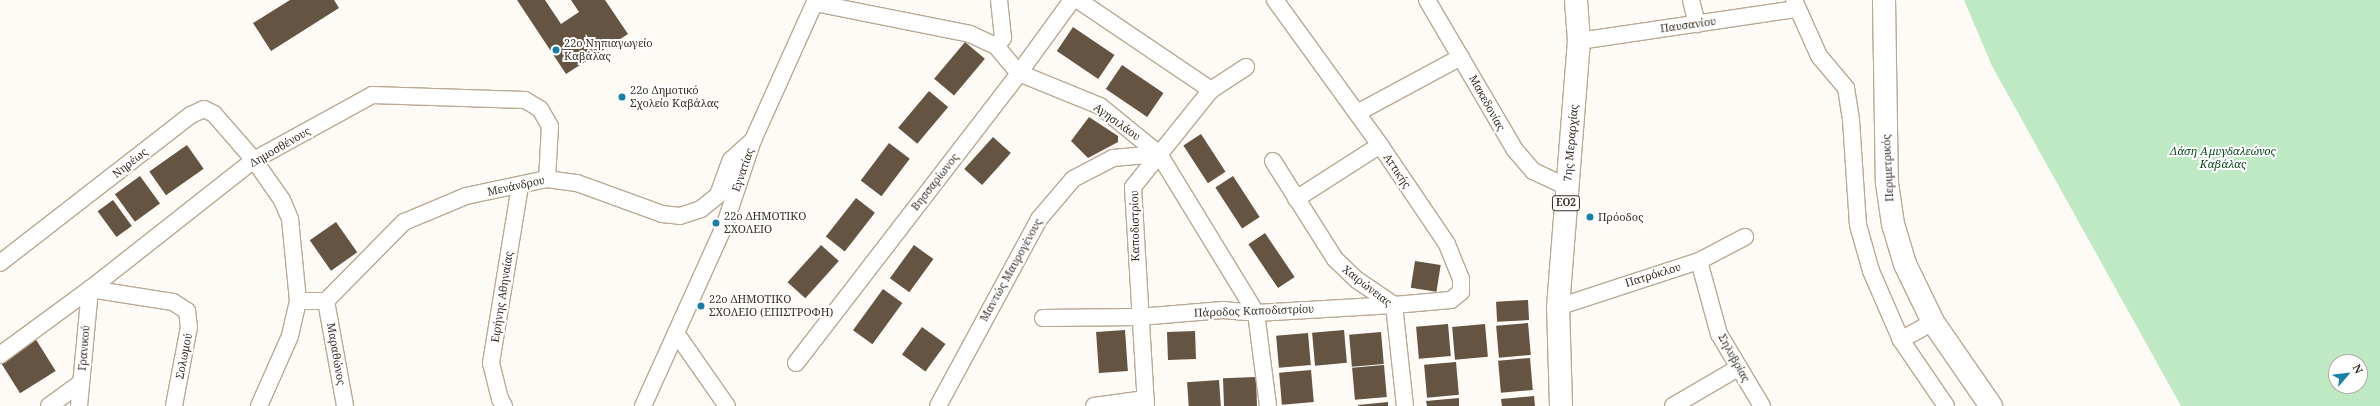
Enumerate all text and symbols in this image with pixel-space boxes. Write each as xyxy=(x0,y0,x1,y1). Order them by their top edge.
street label: Παυσανίου xyxy=(1659,15,1717,35)
place label: 22ο Νηπιαγωγείο Καβάλας xyxy=(564,37,653,63)
marker: 22ο Νηπιαγωγείο Καβάλας xyxy=(551,45,561,55)
street label: Μακεδονίας xyxy=(1466,73,1508,133)
place label: 22ο Δημοτικό Σχολείο Καβάλας xyxy=(630,84,719,110)
marker: 22ο Δημοτικό Σχολείο Καβάλας xyxy=(617,92,627,102)
street label: Αγησιλάου xyxy=(1091,101,1143,143)
street label: 7ης Μεραρχίας xyxy=(1561,104,1581,182)
street label: Δημοσθένους xyxy=(247,124,313,170)
street label: Περιμετρικός xyxy=(1880,134,1896,202)
street label: Νηρέως xyxy=(110,145,150,181)
park label: Δάση Αμυγδαλεώνος Καβάλας xyxy=(2170,145,2276,171)
street label: Εγνατίας xyxy=(729,146,757,194)
street label: Βησσαρίωνος xyxy=(909,151,961,213)
street label: Αττικής xyxy=(1381,151,1413,191)
street label: Μενάνδρου xyxy=(486,173,546,199)
street label: Καποδιστρίου xyxy=(1128,190,1142,262)
road number: ΕΟ2 xyxy=(1551,195,1581,211)
place label: 22ο ΔΗΜΟΤΙΚΟ ΣΧΟΛΕΙΟ xyxy=(724,210,806,236)
place label: Πρόοδος xyxy=(1598,210,1643,224)
marker: Πρόοδος xyxy=(1585,212,1595,222)
street label: Μαντώς Μαυρογένους xyxy=(977,216,1045,324)
marker: 22ο ΔΗΜΟΤΙΚΟ ΣΧΟΛΕΙΟ xyxy=(711,218,721,228)
street label: Ειρήνης Αθηναίας xyxy=(488,250,516,344)
street label: Πατρόκλου xyxy=(1624,260,1682,290)
street label: Χαιρώνειας xyxy=(1340,263,1394,309)
place label: 22ο ΔΗΜΟΤΙΚΟ ΣΧΟΛΕΙΟ (ΕΠΙΣΤΡΟΦΗ) xyxy=(709,293,833,319)
marker: 22ο ΔΗΜΟΤΙΚΟ ΣΧΟΛΕΙΟ (ΕΠΙΣΤΡΟΦΗ) xyxy=(696,301,706,311)
street label: Πάροδος Καποδιστρίου xyxy=(1194,302,1314,320)
street label: Μαραθώνος xyxy=(324,322,348,386)
street label: Γρανικού xyxy=(75,325,93,371)
street label: Σολωμού xyxy=(173,332,195,380)
street label: Σηλυβρίας xyxy=(1715,332,1753,384)
north arrow xyxy=(2328,354,2368,394)
text: N xyxy=(2349,361,2367,376)

